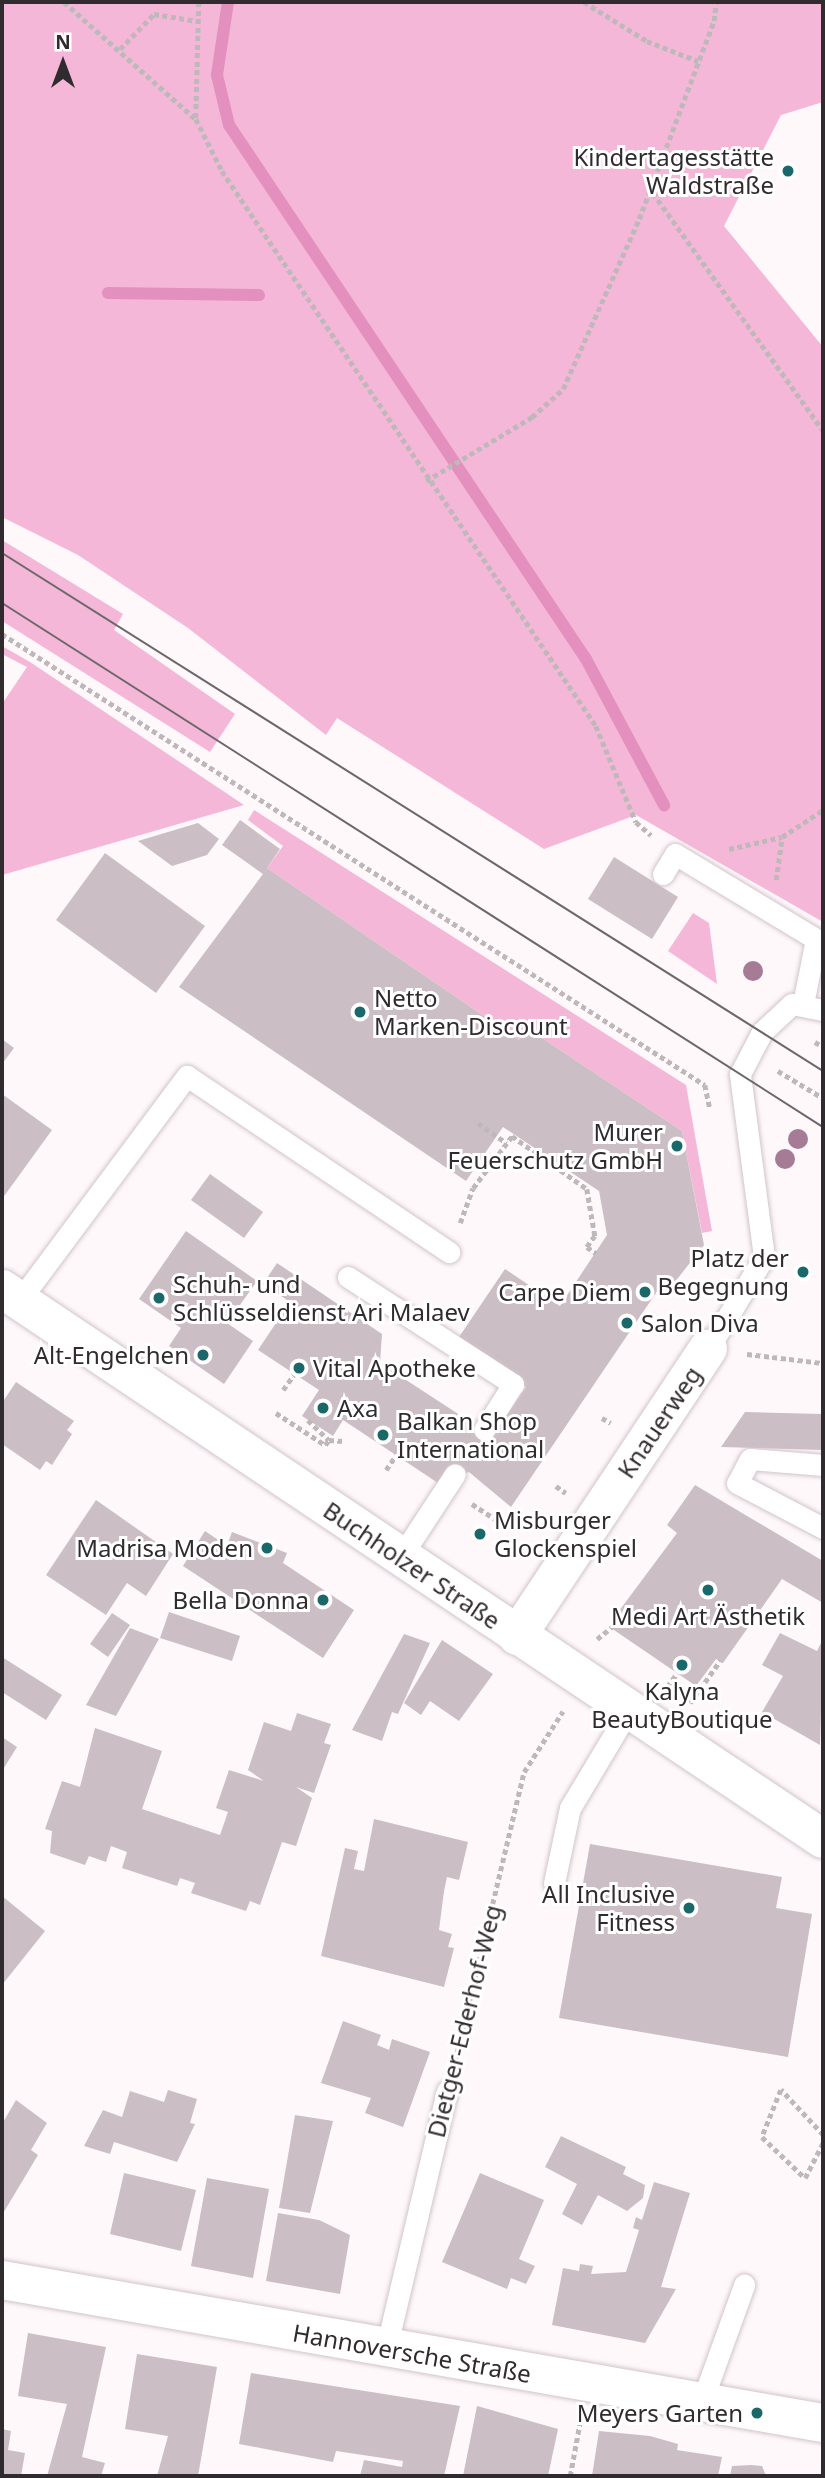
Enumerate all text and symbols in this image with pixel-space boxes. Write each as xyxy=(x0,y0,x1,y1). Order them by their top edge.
north arrow xyxy=(28,28,98,98)
text: N xyxy=(55,29,71,55)
place label: Kindertagesstätte Waldstraße xyxy=(574,143,774,199)
marker: Kindertagesstätte Waldstraße xyxy=(780,163,796,179)
place label: Netto Marken-Discount xyxy=(374,984,568,1040)
marker: Netto Marken-Discount xyxy=(352,1004,368,1020)
place label: Murer Feuerschutz GmbH xyxy=(447,1118,663,1174)
marker: Murer Feuerschutz GmbH xyxy=(669,1138,685,1154)
place label: Platz der Begegnung xyxy=(658,1244,789,1300)
marker: Platz der Begegnung xyxy=(795,1264,811,1280)
place label: Schuh- und Schlüsseldienst Ari Malaev xyxy=(173,1270,470,1326)
place label: Carpe Diem xyxy=(498,1278,631,1306)
marker: Carpe Diem xyxy=(637,1284,653,1300)
marker: Schuh- und Schlüsseldienst Ari Malaev xyxy=(151,1290,167,1306)
place label: Salon Diva xyxy=(641,1309,759,1337)
marker: Salon Diva xyxy=(619,1315,635,1331)
place label: Alt-Engelchen xyxy=(34,1341,189,1369)
marker: Alt-Engelchen xyxy=(195,1347,211,1363)
place label: Vital Apotheke xyxy=(313,1354,476,1382)
marker: Vital Apotheke xyxy=(291,1360,307,1376)
street label: Knauerweg xyxy=(611,1361,707,1483)
place label: Axa xyxy=(337,1394,378,1422)
marker: Axa xyxy=(315,1400,331,1416)
place label: Balkan Shop International xyxy=(397,1407,544,1463)
marker: Balkan Shop International xyxy=(375,1427,391,1443)
street label: Buchholzer Straße xyxy=(318,1495,506,1635)
place label: Misburger Glockenspiel xyxy=(494,1506,637,1562)
marker: Misburger Glockenspiel xyxy=(472,1526,488,1542)
place label: Madrisa Moden xyxy=(76,1534,253,1562)
marker: Madrisa Moden xyxy=(259,1540,275,1556)
marker: Medi Art Ästhetik xyxy=(700,1582,716,1598)
place label: Bella Donna xyxy=(173,1586,309,1614)
marker: Bella Donna xyxy=(315,1592,331,1608)
place label: Medi Art Ästhetik xyxy=(611,1602,805,1630)
marker: Kalyna BeautyBoutique xyxy=(674,1657,690,1673)
place label: Kalyna BeautyBoutique xyxy=(591,1677,773,1733)
place label: All Inclusive Fitness xyxy=(542,1880,675,1936)
marker: All Inclusive Fitness xyxy=(681,1900,697,1916)
street label: Dietger-Ederhof-Weg xyxy=(421,1902,507,2140)
street label: Hannoversche Straße xyxy=(291,2318,533,2388)
place label: Meyers Garten xyxy=(577,2399,743,2427)
marker: Meyers Garten xyxy=(749,2405,765,2421)

